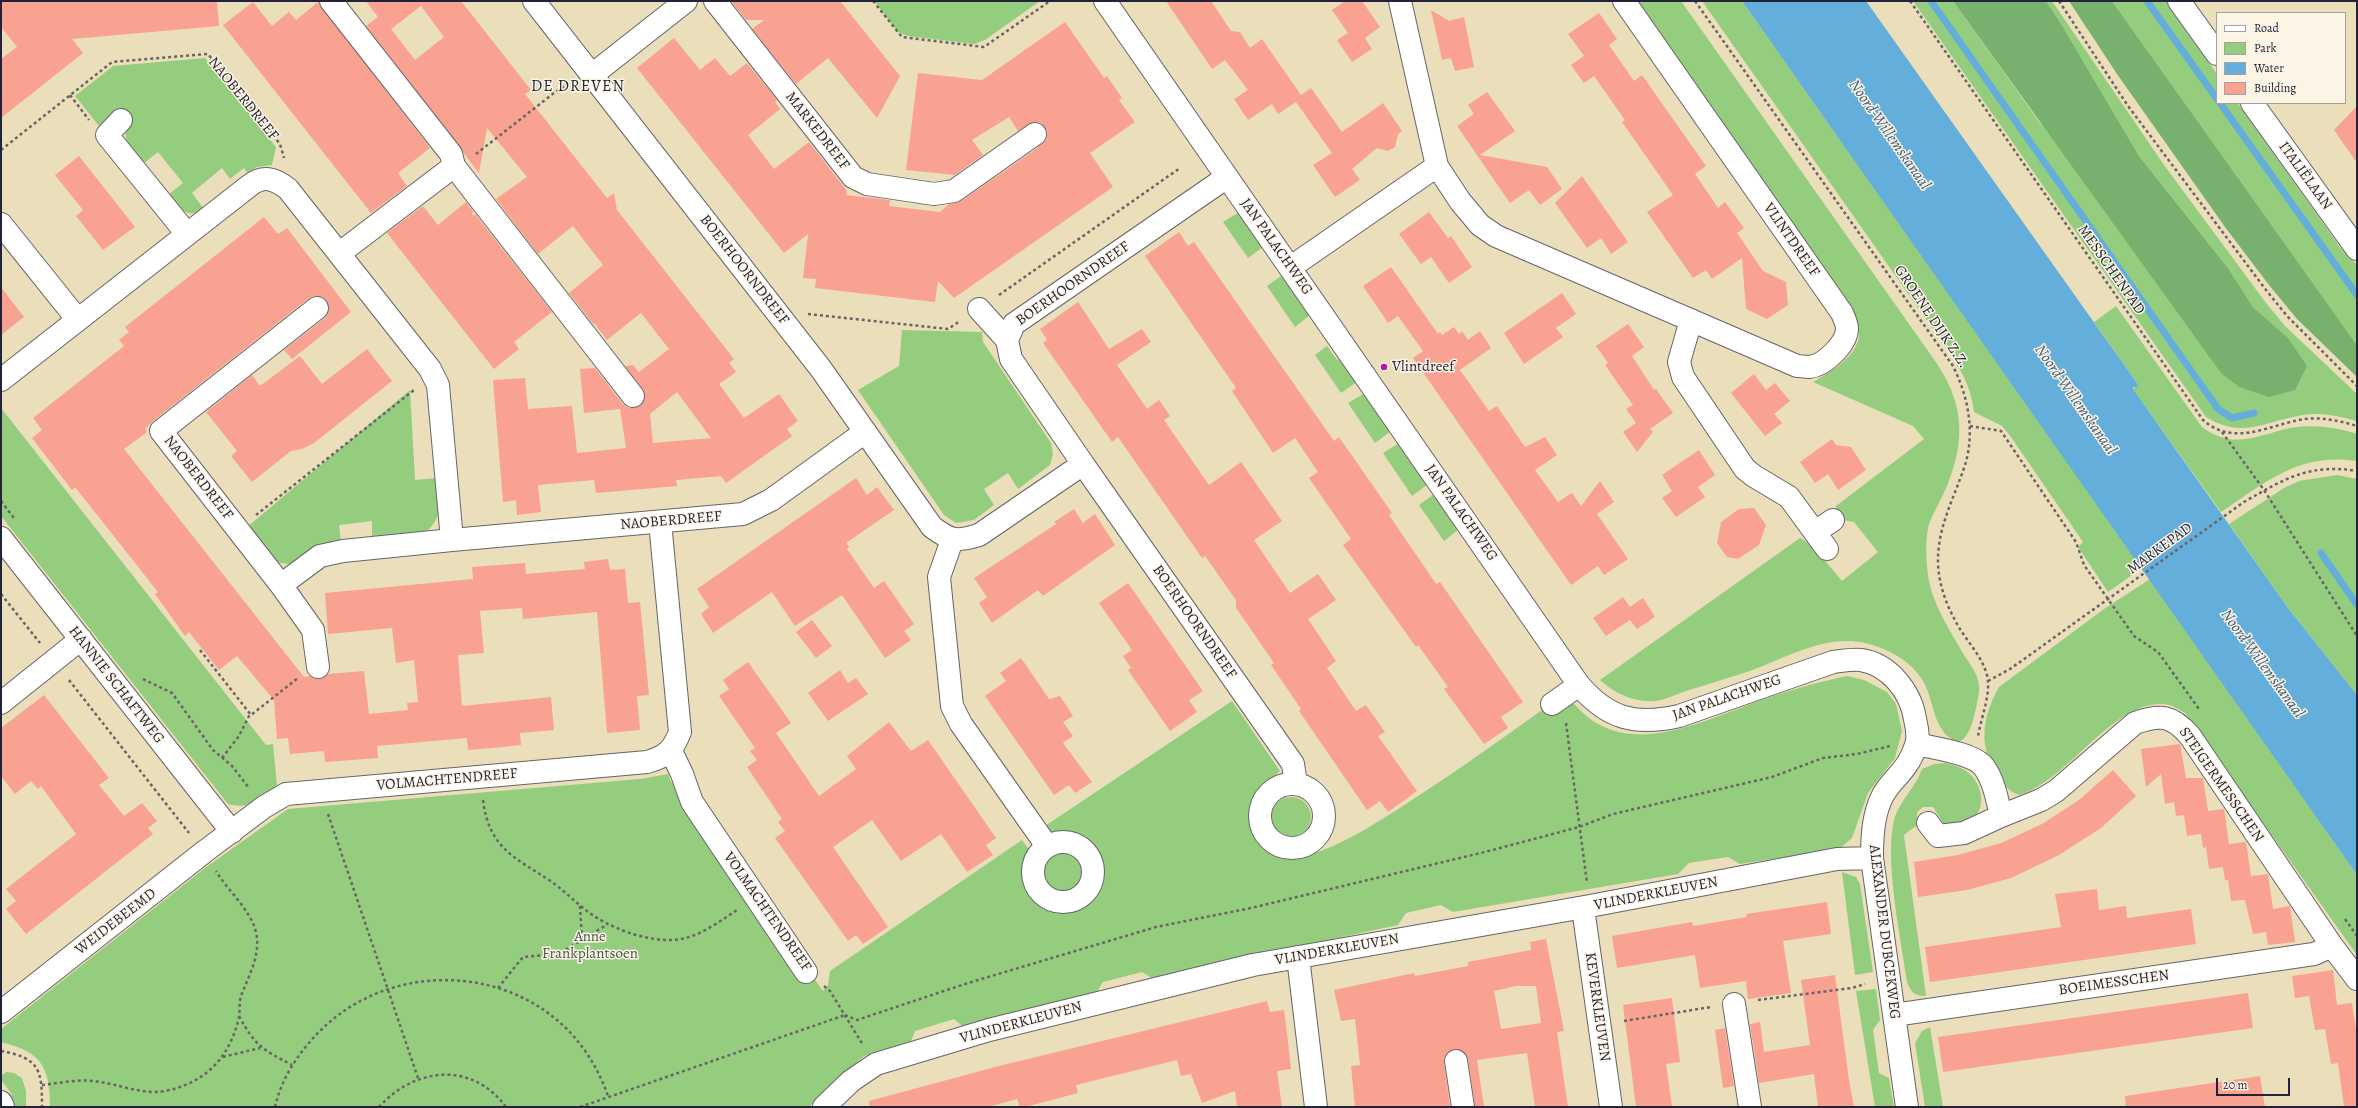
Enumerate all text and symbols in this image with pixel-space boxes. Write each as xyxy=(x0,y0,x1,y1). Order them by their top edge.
legend xyxy=(2216,12,2346,104)
text: Road xyxy=(2254,20,2279,36)
text: Park xyxy=(2254,40,2277,56)
street label: NAOBERDREEF xyxy=(204,54,282,144)
text: Water xyxy=(2254,60,2284,76)
water label: Noord-Willemskanaal xyxy=(1844,76,1934,194)
district label: DE DREVEN xyxy=(531,77,625,97)
text: Building xyxy=(2254,80,2296,96)
street label: MARKEDREEF xyxy=(781,88,853,174)
street label: ITALIËLAAN xyxy=(2274,139,2336,213)
street label: JAN PALACHWEG xyxy=(1236,195,1316,299)
street label: VLINTDREEF xyxy=(1759,200,1823,280)
street label: BOERHOORNDREEF xyxy=(696,211,792,329)
street label: MESSCHENPAD xyxy=(2074,222,2148,318)
street label: BOERHOORNDREEF xyxy=(1013,238,1133,330)
street label: GROENE DIJK Z.Z. xyxy=(1890,262,1972,372)
water label: Noord-Willemskanaal xyxy=(2030,341,2120,459)
place label: Vlintdreef xyxy=(1392,358,1454,376)
marker: Vlintdreef xyxy=(1379,362,1389,372)
street label: NAOBERDREEF xyxy=(160,432,236,524)
street label: JAN PALACHWEG xyxy=(1421,461,1501,565)
street label: NAOBERDREEF xyxy=(620,508,722,534)
street label: MARKEPAD xyxy=(2124,519,2196,579)
street label: BOERHOORNDREEF xyxy=(1148,562,1240,682)
water label: Noord-Willemskanaal xyxy=(2216,606,2308,722)
street label: HANNIE SCHAFTWEG xyxy=(64,623,168,747)
street label: JAN PALACHWEG xyxy=(1670,671,1784,725)
street label: STEIGERMESSCHEN xyxy=(2175,724,2267,846)
street label: VOLMACHTENDREEF xyxy=(376,765,518,795)
street label: ALEXANDER DUBCEKWEG xyxy=(1864,844,1904,1020)
street label: VOLMACHTENDREEF xyxy=(719,849,815,975)
street label: VLINDERKLEUVEN xyxy=(1593,873,1719,915)
street label: WEIDEBEEMD xyxy=(72,885,160,959)
park label: Anne Frankplantsoen xyxy=(542,928,638,963)
street label: VLINDERKLEUVEN xyxy=(1273,930,1401,970)
street label: KEVERKLEUVEN xyxy=(1580,951,1614,1063)
street label: BOEIMESSCHEN xyxy=(2058,966,2170,1000)
street label: VLINDERKLEUVEN xyxy=(958,998,1084,1048)
scale bar xyxy=(2218,1070,2292,1096)
text: 20 m xyxy=(2223,1077,2247,1093)

